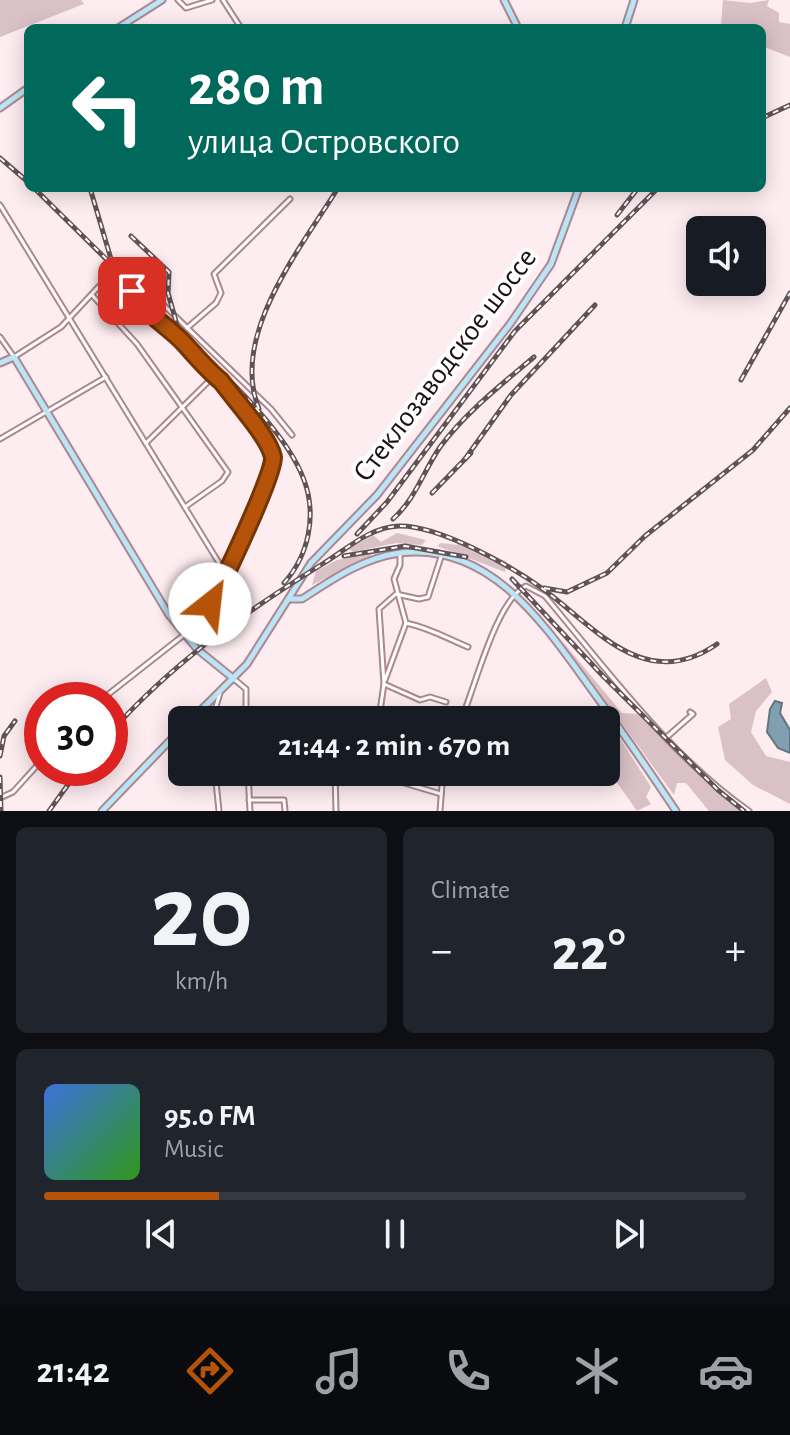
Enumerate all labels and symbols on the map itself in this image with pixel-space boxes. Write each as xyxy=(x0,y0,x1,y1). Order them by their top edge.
street label: Стеклозаводское шоссе xyxy=(348,243,542,487)
pin xyxy=(98,257,166,325)
position arrow xyxy=(168,562,252,646)
speed limit sign: 30 xyxy=(24,682,128,786)

